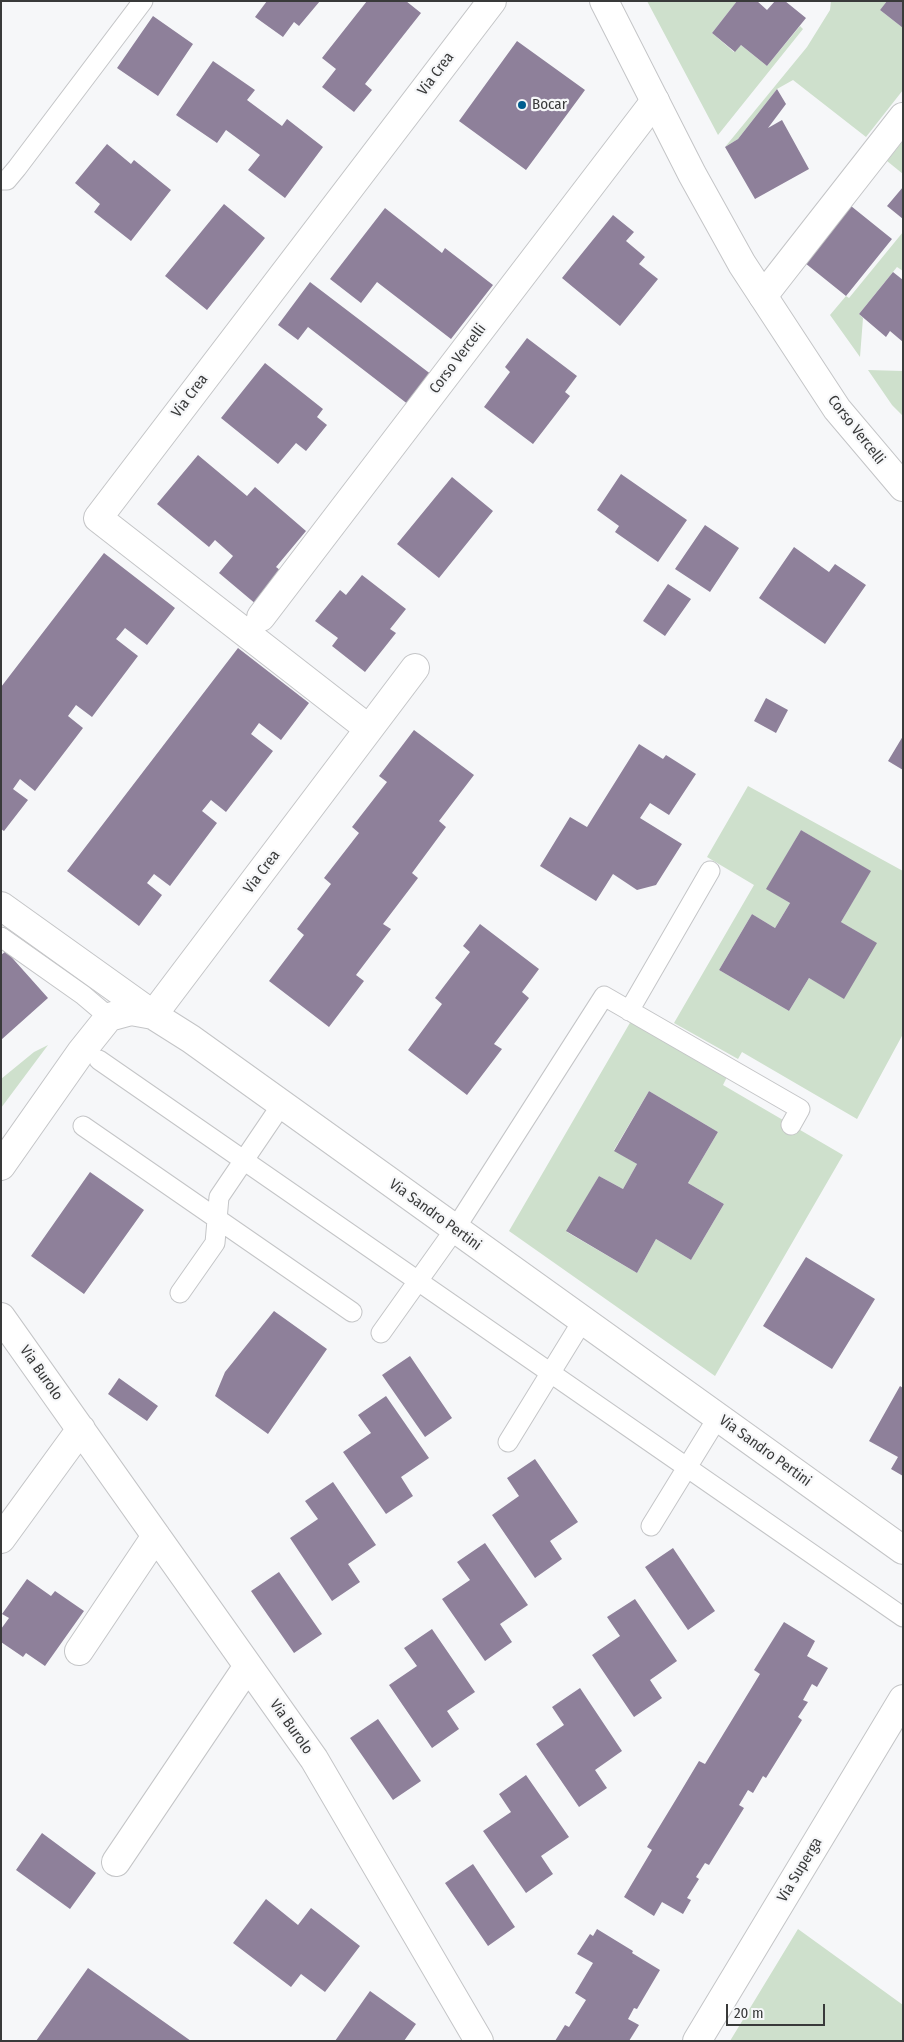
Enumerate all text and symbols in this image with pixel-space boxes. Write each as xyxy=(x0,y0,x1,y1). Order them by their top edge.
street label: Via Crea xyxy=(414,49,458,99)
place label: Bocar xyxy=(532,96,567,114)
marker: Bocar xyxy=(516,99,528,111)
street label: Corso Vercelli xyxy=(426,321,490,397)
street label: Via Crea xyxy=(168,371,212,421)
street label: Corso Vercelli xyxy=(823,392,889,468)
street label: Via Crea xyxy=(240,847,284,897)
street label: Via Sandro Pertini xyxy=(385,1175,485,1255)
street label: Via Burolo xyxy=(16,1342,66,1404)
street label: Via Sandro Pertini xyxy=(715,1411,815,1491)
street label: Via Burolo xyxy=(266,1696,316,1758)
street label: Via Superga xyxy=(774,1834,826,1906)
scale bar xyxy=(729,1994,828,2026)
text: 20 m xyxy=(734,2004,764,2022)

